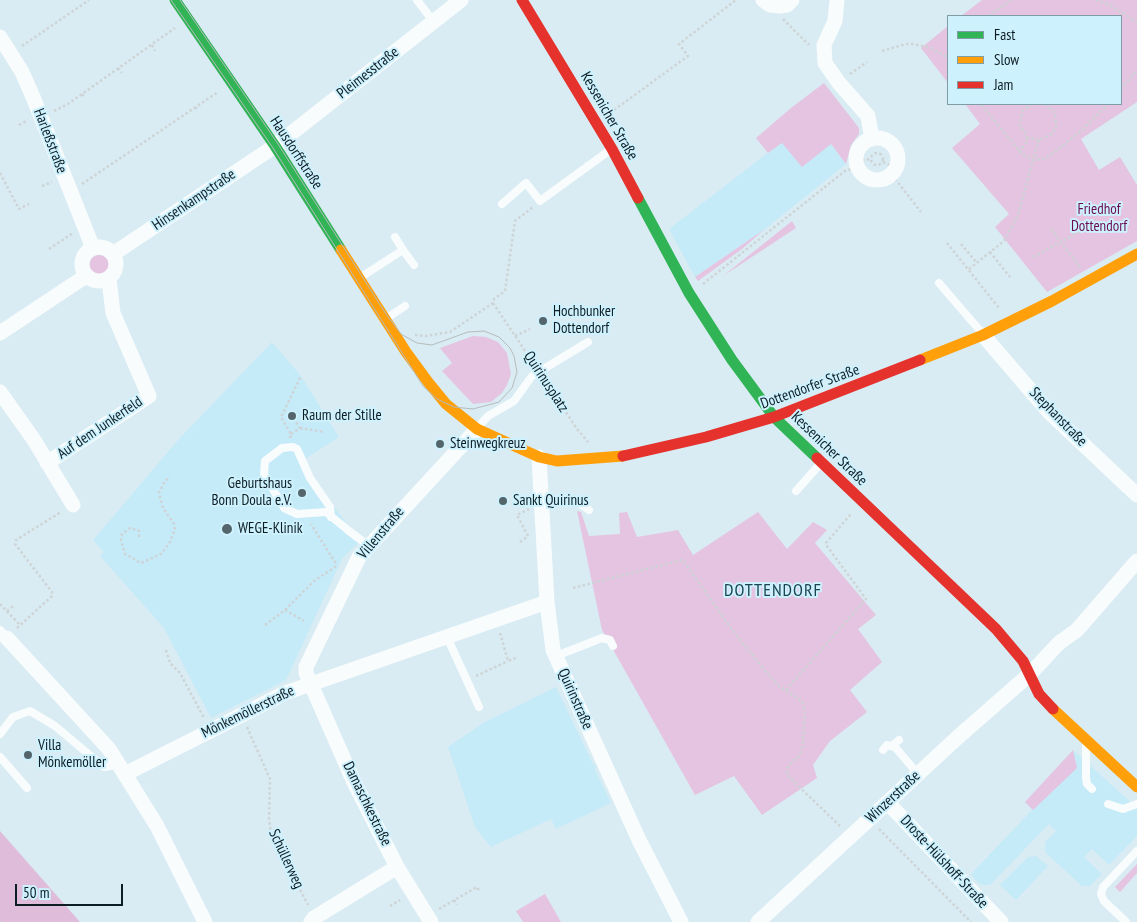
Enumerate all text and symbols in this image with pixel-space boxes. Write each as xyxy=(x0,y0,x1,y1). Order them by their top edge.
legend xyxy=(947,15,1122,105)
text: Fast xyxy=(994,25,1015,44)
street label: Pleimesstraße xyxy=(333,43,403,103)
text: Slow xyxy=(994,50,1019,69)
street label: Kessenicher Straße xyxy=(577,69,641,163)
text: Jam xyxy=(994,75,1013,94)
street label: Harleßstraße xyxy=(29,106,71,176)
street label: Hausdorffstraße xyxy=(266,113,326,193)
street label: Hinsenkampstraße xyxy=(149,166,239,234)
park label: Friedhof Dottendorf xyxy=(1071,201,1127,236)
place label: Hochbunker Dottendorf xyxy=(553,303,615,338)
marker: Hochbunker Dottendorf xyxy=(537,315,549,327)
street label: Quirinusplatz xyxy=(520,348,572,416)
street label: Dottendorfer Straße xyxy=(758,361,862,413)
street label: Stephanstraße xyxy=(1025,384,1091,450)
street label: Auf dem Junkerfeld xyxy=(54,393,146,463)
place label: Raum der Stille xyxy=(302,407,382,425)
street label: Kessenicher Straße xyxy=(787,408,871,490)
marker: Raum der Stille xyxy=(286,410,298,422)
place label: Steinwegkreuz xyxy=(450,435,526,453)
marker: Steinwegkreuz xyxy=(434,438,446,450)
place label: Geburtshaus Bonn Doula e.V. xyxy=(211,475,292,510)
marker: Geburtshaus Bonn Doula e.V. xyxy=(296,487,308,499)
place label: Sankt Quirinus xyxy=(513,492,589,510)
marker: Sankt Quirinus xyxy=(497,495,509,507)
street label: Villenstraße xyxy=(354,503,408,563)
place label: WEGE-Klinik xyxy=(238,520,302,538)
marker: WEGE-Klinik xyxy=(220,522,234,536)
district label: DOTTENDORF xyxy=(723,580,823,602)
street label: Quirinstraße xyxy=(554,666,596,732)
street label: Mönkemöllerstraße xyxy=(199,682,297,742)
place label: Villa Mönkemöller xyxy=(38,737,106,772)
marker: Villa Mönkemöller xyxy=(22,749,34,761)
street label: Damaschkestraße xyxy=(339,759,395,849)
street label: Winzerstraße xyxy=(862,767,924,827)
street label: Droste-Hülshoff-Straße xyxy=(896,812,992,912)
street label: Schüllerweg xyxy=(264,826,308,892)
scale bar xyxy=(18,874,125,906)
text: 50 m xyxy=(23,883,49,902)

